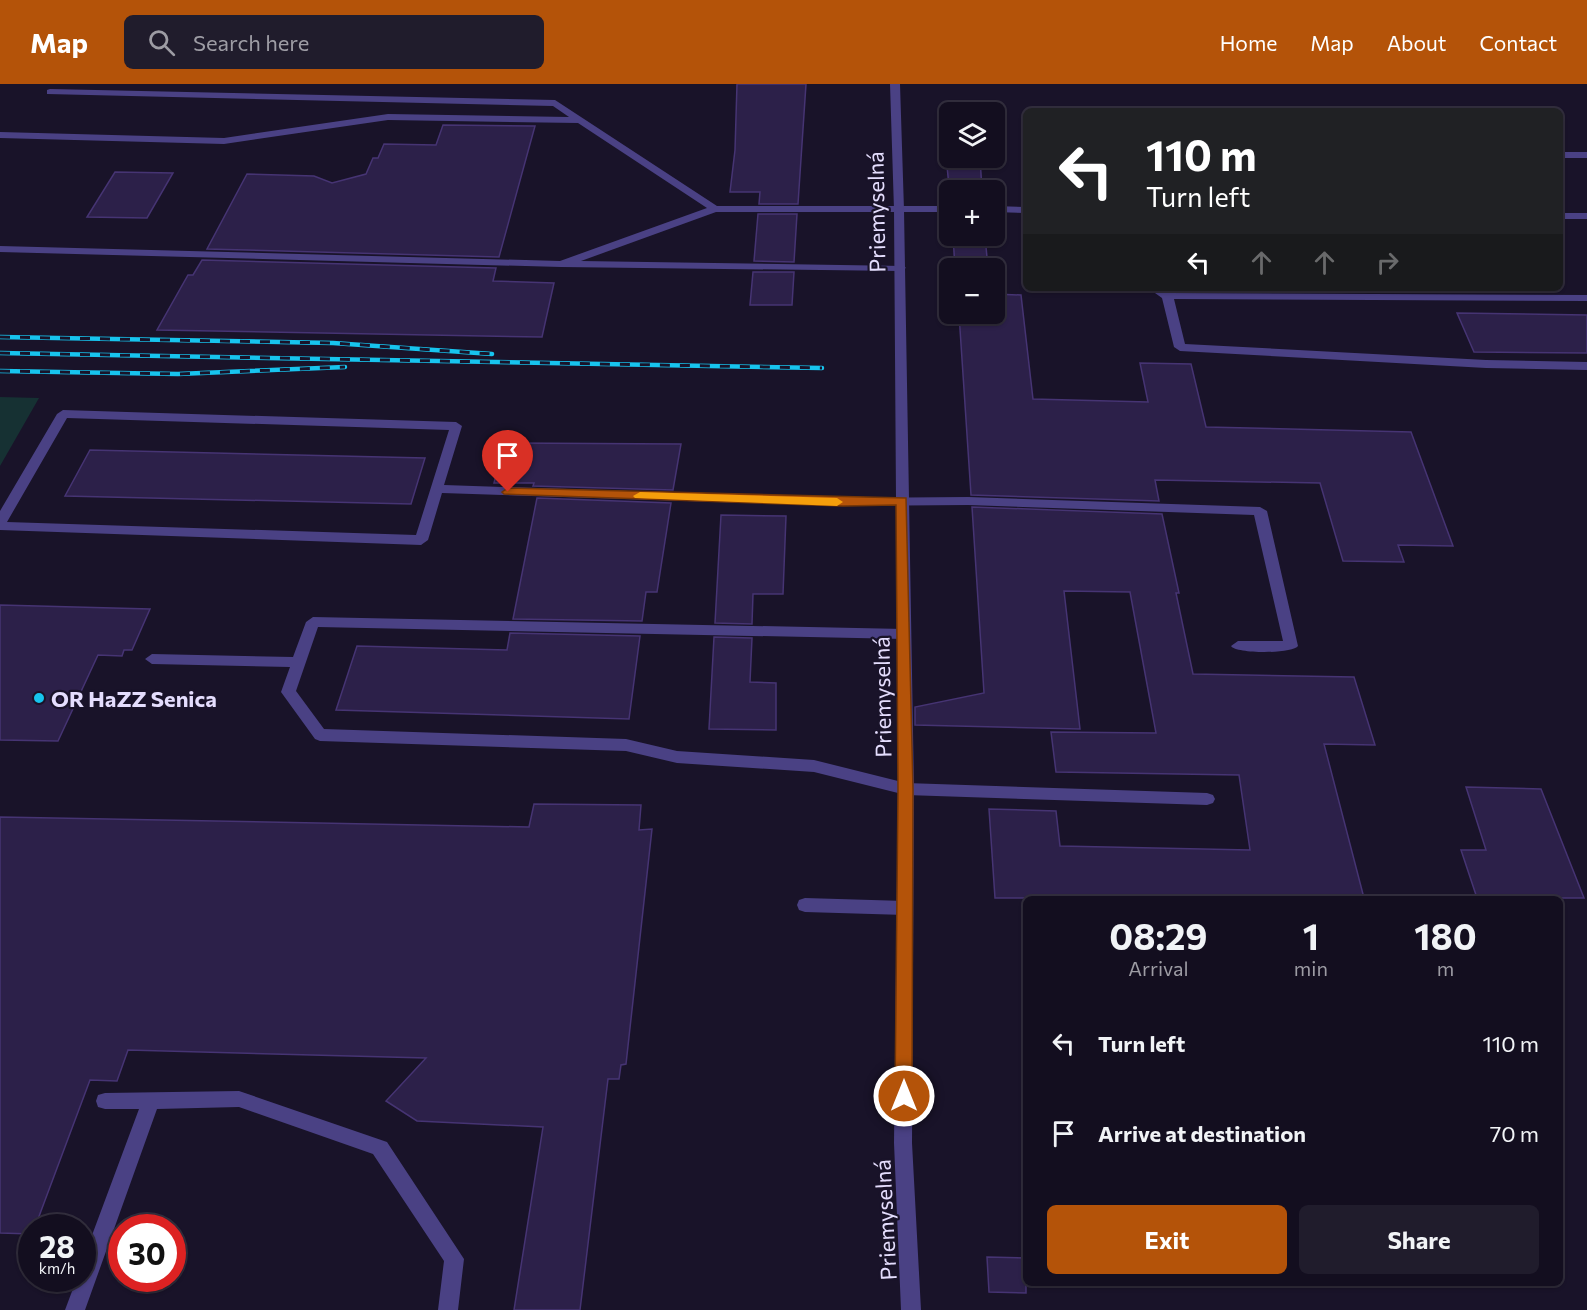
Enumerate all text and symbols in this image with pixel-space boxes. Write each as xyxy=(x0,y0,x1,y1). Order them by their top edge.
search box xyxy=(124,15,544,69)
text: Map xyxy=(30,25,88,59)
icon: search xyxy=(145,26,178,59)
text: Search here xyxy=(193,29,309,56)
text: Home xyxy=(1220,30,1277,55)
text: Map xyxy=(1310,30,1354,55)
text: About xyxy=(1387,30,1446,55)
text: Contact xyxy=(1479,30,1557,55)
map controls xyxy=(939,102,1005,324)
button: layers xyxy=(939,102,1005,168)
text: 110 m xyxy=(1146,128,1257,180)
icon: left xyxy=(1047,132,1125,210)
street label: Priemyselná xyxy=(861,151,891,273)
button: + xyxy=(939,180,1005,246)
text: Turn left xyxy=(1146,180,1250,213)
icon: left xyxy=(1182,246,1215,279)
icon: ahead xyxy=(1245,246,1278,279)
icon: ahead xyxy=(1308,246,1341,279)
icon: right xyxy=(1371,246,1404,279)
button: − xyxy=(939,258,1005,324)
pin xyxy=(482,430,533,492)
icon: arrive xyxy=(491,439,524,472)
street label: Priemyselná xyxy=(867,636,897,758)
place label: OR HaZZ Senica xyxy=(51,685,217,712)
marker: OR HaZZ Senica xyxy=(32,691,46,705)
text: 08:29 xyxy=(1109,913,1208,957)
text: 1 xyxy=(1303,913,1319,957)
text: 180 xyxy=(1414,913,1477,957)
text: Arrival xyxy=(1128,956,1189,980)
text: min xyxy=(1294,956,1328,980)
text: m xyxy=(1437,956,1454,980)
icon: left xyxy=(1047,1027,1080,1060)
text: Turn left xyxy=(1098,1030,1185,1057)
text: 110 m xyxy=(1482,1030,1539,1057)
position arrow xyxy=(872,1064,936,1128)
icon: arrive xyxy=(1047,1117,1080,1150)
text: Arrive at destination xyxy=(1098,1120,1306,1147)
text: 70 m xyxy=(1490,1120,1539,1147)
street label: Priemyselná xyxy=(868,1159,902,1281)
button: Exit xyxy=(1047,1205,1287,1274)
button: Share xyxy=(1299,1205,1539,1274)
speed limit sign: 30 xyxy=(108,1214,186,1292)
text: 28 xyxy=(39,1227,75,1264)
text: km/h xyxy=(39,1259,75,1277)

